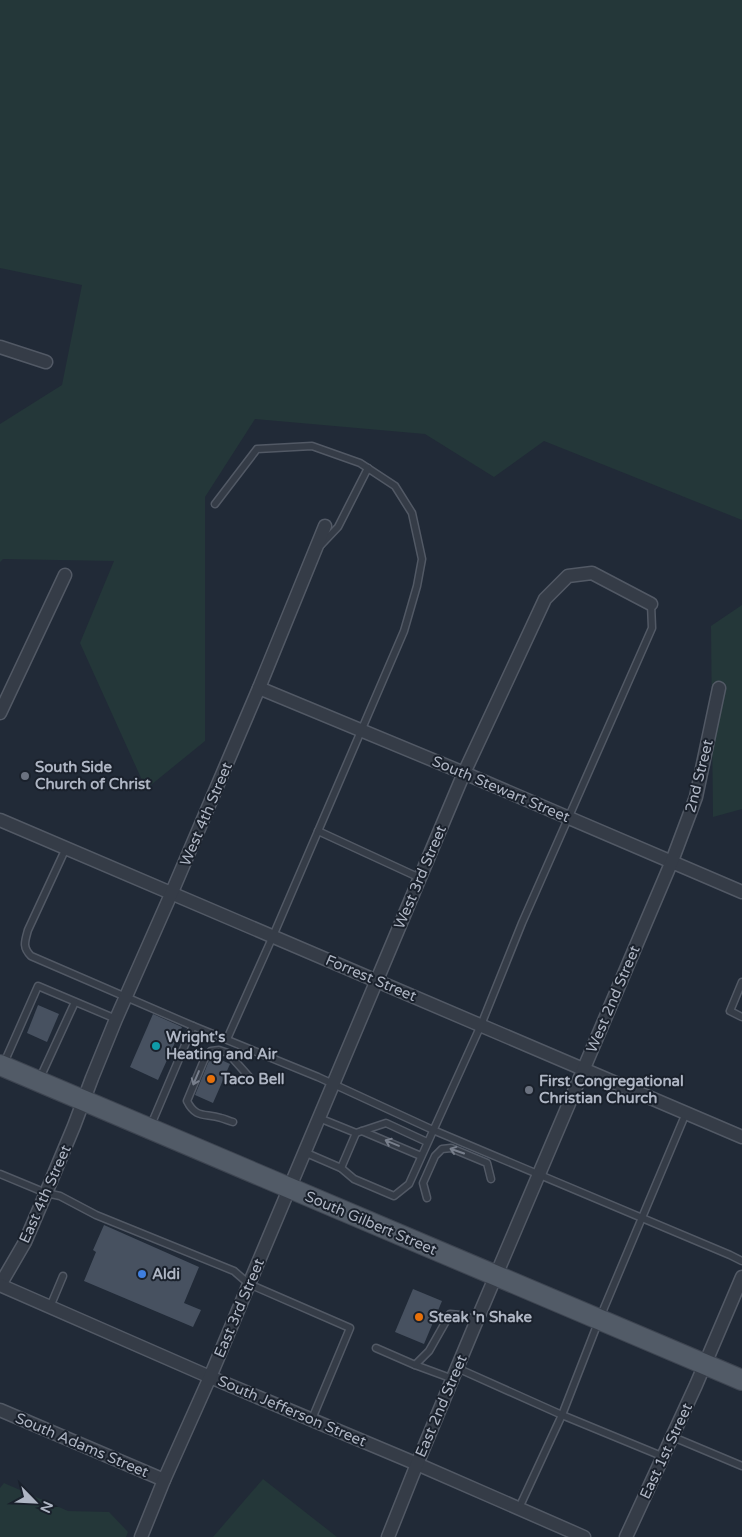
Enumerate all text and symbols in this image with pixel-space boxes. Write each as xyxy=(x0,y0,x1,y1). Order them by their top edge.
street label: 2nd Street xyxy=(681,737,717,814)
street label: South Stewart Street xyxy=(430,752,573,826)
place label: South Side Church of Christ xyxy=(35,758,151,793)
street label: West 4th Street xyxy=(176,759,236,869)
marker: South Side Church of Christ xyxy=(19,770,31,782)
street label: West 3rd Street xyxy=(390,822,450,932)
street label: West 2nd Street xyxy=(582,943,644,1055)
street label: Forrest Street xyxy=(323,951,419,1005)
place label: Wright's Heating and Air xyxy=(166,1028,278,1064)
marker: Wright's Heating and Air xyxy=(150,1040,162,1052)
place label: Taco Bell xyxy=(220,1070,285,1088)
one-way arrow xyxy=(191,1071,200,1086)
place label: First Congregational Christian Church xyxy=(539,1072,684,1107)
marker: Taco Bell xyxy=(205,1073,217,1085)
marker: First Congregational Christian Church xyxy=(523,1084,535,1096)
one-way arrow xyxy=(385,1138,400,1148)
street label: East 4th Street xyxy=(15,1142,75,1246)
one-way arrow xyxy=(450,1146,465,1155)
street label: South Gilbert Street xyxy=(302,1187,440,1259)
street label: East 3rd Street xyxy=(210,1256,268,1360)
place label: Aldi xyxy=(152,1265,180,1283)
marker: Aldi xyxy=(136,1268,148,1280)
place label: Steak 'n Shake xyxy=(429,1308,533,1326)
marker: Steak 'n Shake xyxy=(413,1311,425,1323)
street label: East 2nd Street xyxy=(411,1352,471,1460)
street label: South Jefferson Street xyxy=(215,1372,369,1451)
street label: East 1st Street xyxy=(636,1400,696,1502)
street label: South Adams Street xyxy=(13,1409,152,1481)
north arrow xyxy=(10,1477,60,1527)
text: N xyxy=(36,1498,56,1516)

